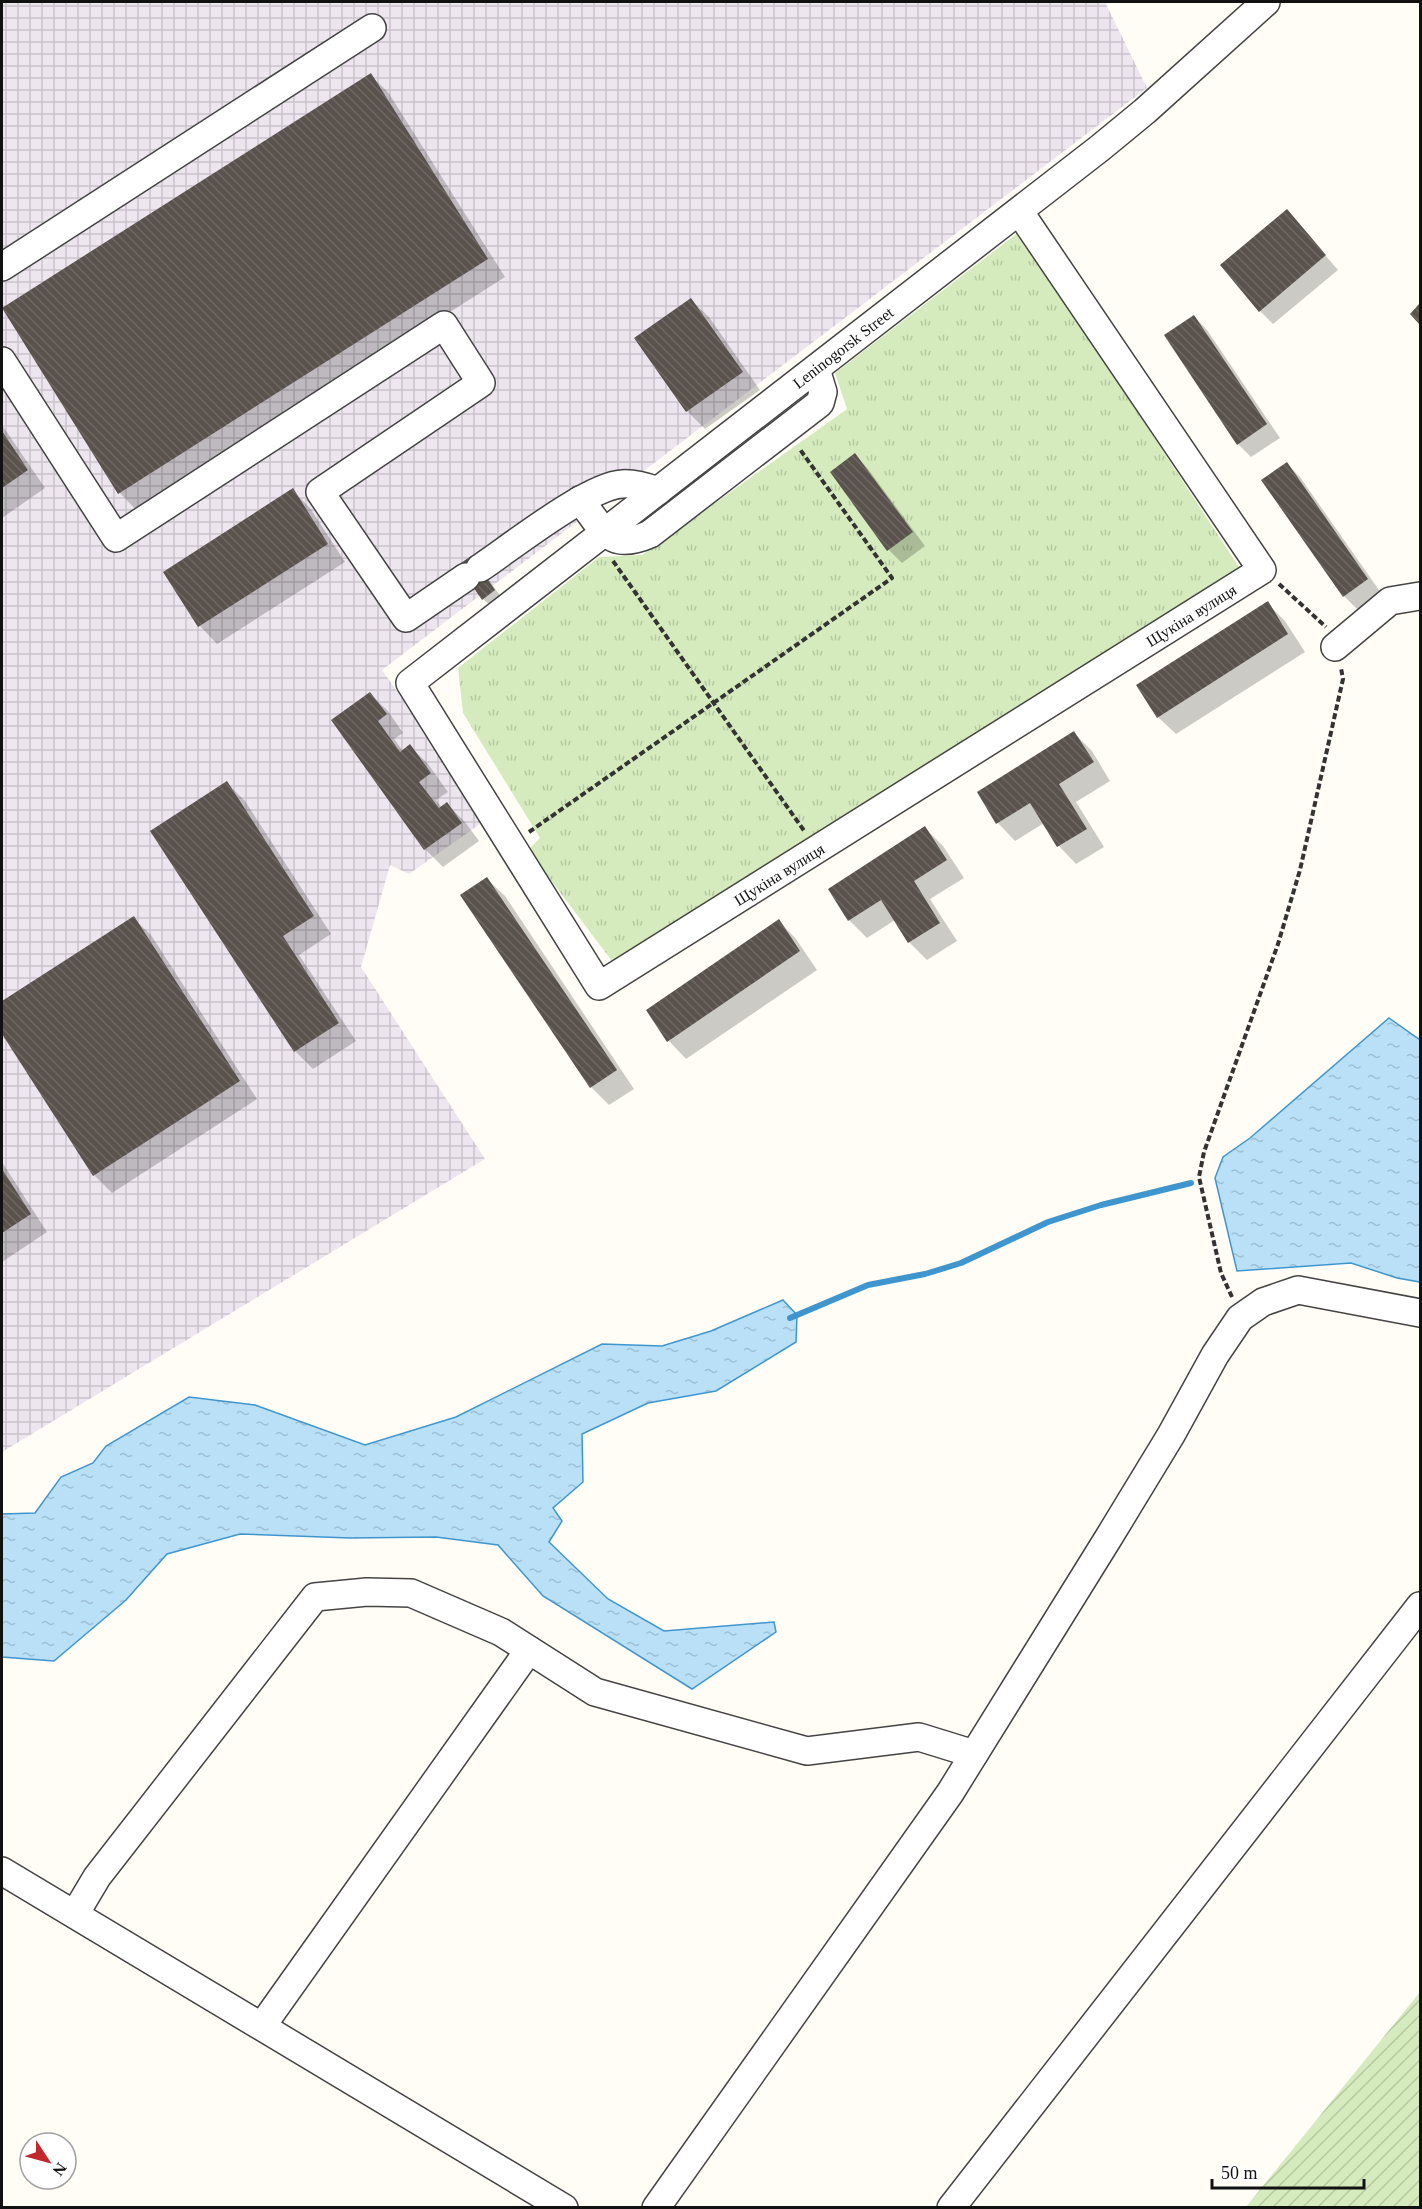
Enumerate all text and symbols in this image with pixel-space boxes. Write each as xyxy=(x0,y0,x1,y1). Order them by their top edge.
street label: Leninogorsk Street xyxy=(790,303,897,392)
street label: Щукіна вулиця xyxy=(1143,581,1241,651)
street label: Щукіна вулиця xyxy=(731,840,829,910)
north arrow xyxy=(18,2131,78,2191)
scale bar xyxy=(1212,2152,1364,2190)
text: N xyxy=(49,2160,70,2180)
text: 50 m xyxy=(1221,2163,1258,2183)

